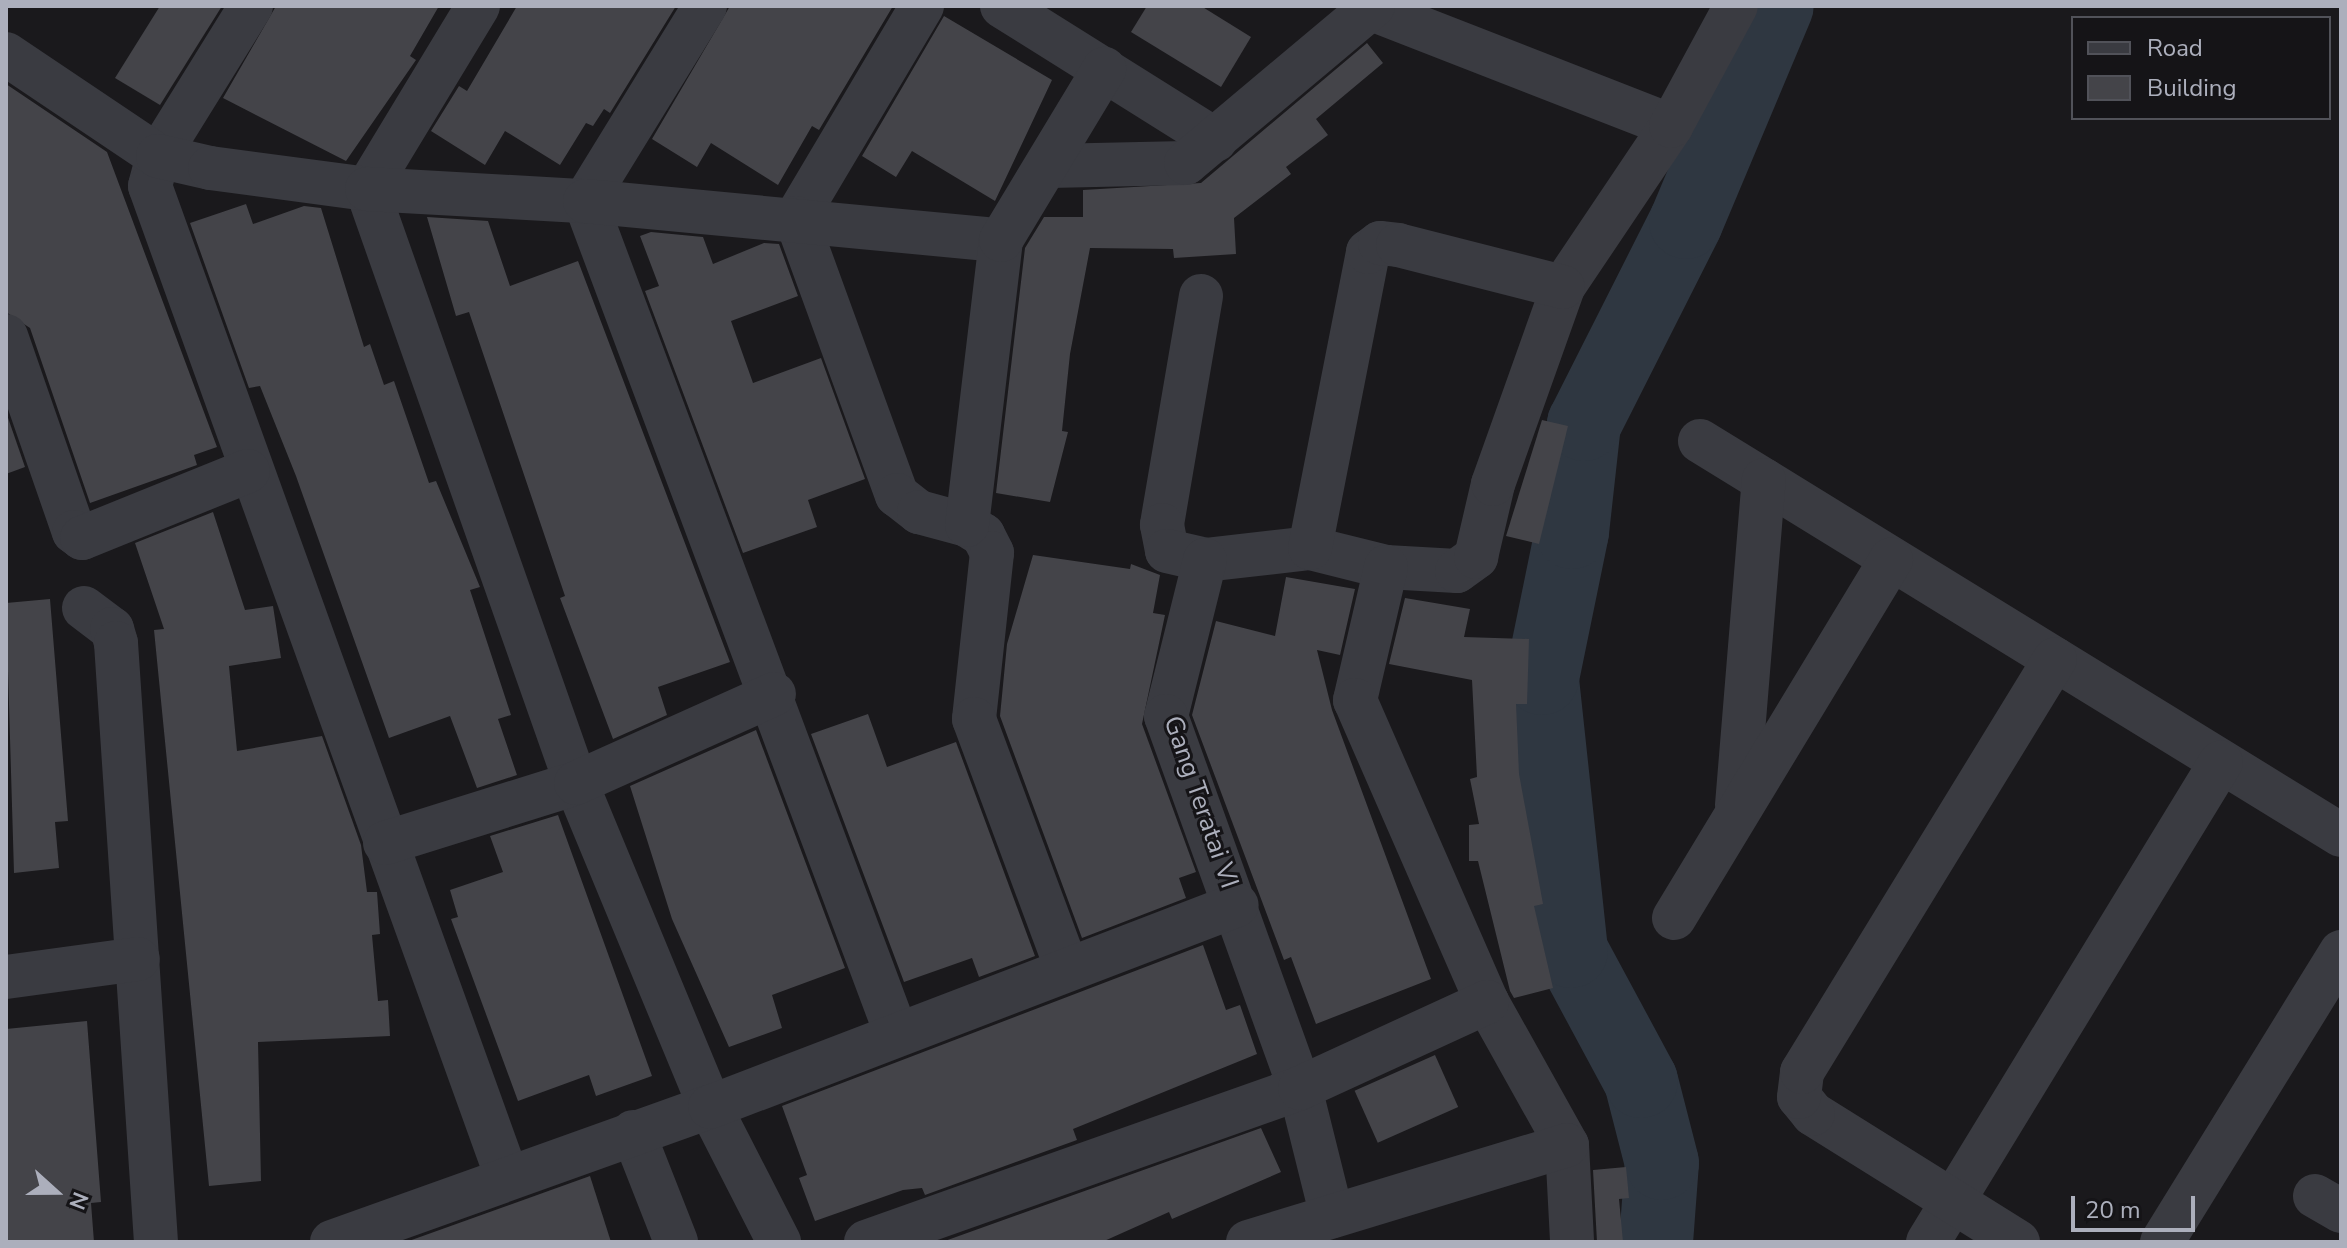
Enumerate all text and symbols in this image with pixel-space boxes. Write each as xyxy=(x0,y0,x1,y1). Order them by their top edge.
legend xyxy=(2071,16,2331,120)
text: Road xyxy=(2147,32,2203,64)
text: Building xyxy=(2147,72,2237,104)
street label: Gang Teratai VI xyxy=(1157,712,1245,892)
north arrow xyxy=(16,1152,96,1232)
scale bar xyxy=(2075,1180,2199,1230)
text: N xyxy=(61,1188,95,1214)
text: 20 m xyxy=(2085,1194,2141,1226)

